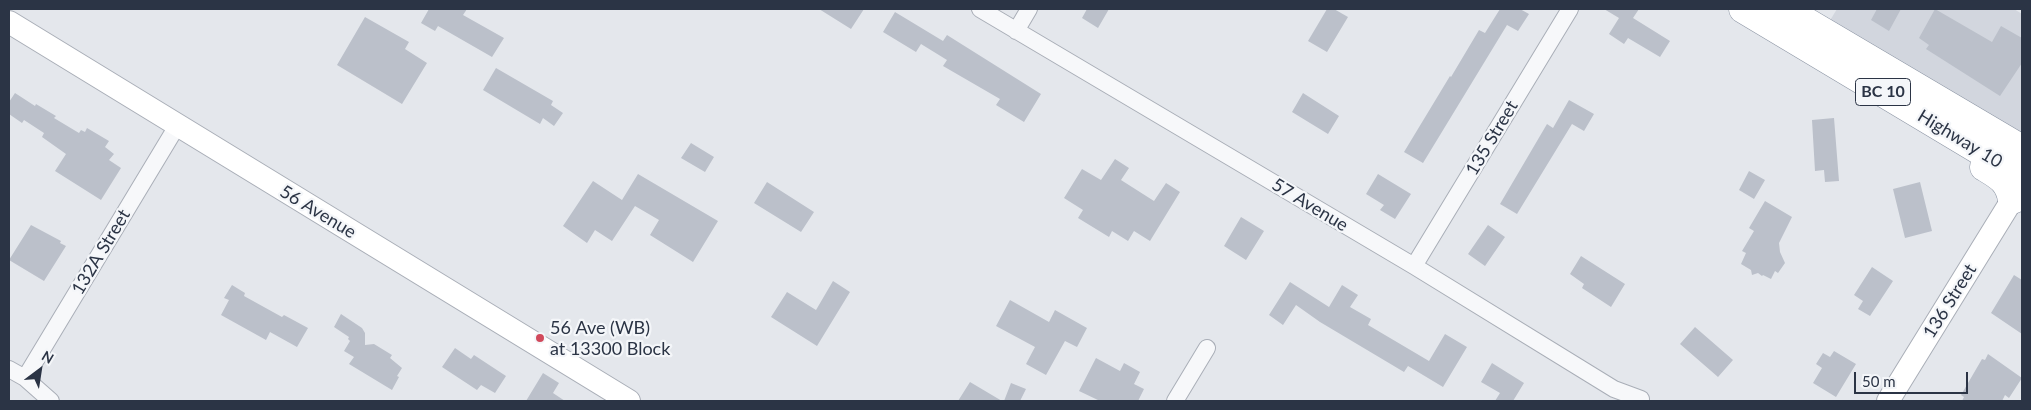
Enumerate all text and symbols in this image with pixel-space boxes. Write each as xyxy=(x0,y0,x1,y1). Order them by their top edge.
road number: BC 10 xyxy=(1856,78,1910,105)
street label: 135 Street xyxy=(1461,97,1523,179)
street label: Highway 10 xyxy=(1914,105,2006,173)
street label: 57 Avenue xyxy=(1268,174,1352,236)
street label: 56 Avenue xyxy=(276,181,360,243)
street label: 132A Street xyxy=(67,206,135,298)
street label: 136 Street xyxy=(1919,260,1981,342)
place label: 56 Ave (WB) at 13300 Block xyxy=(550,317,670,359)
marker: 56 Ave (WB) at 13300 Block xyxy=(534,332,546,344)
north arrow xyxy=(15,345,65,395)
text: N xyxy=(39,347,57,367)
scale bar xyxy=(1856,362,1970,394)
text: 50 m xyxy=(1862,372,1896,390)

